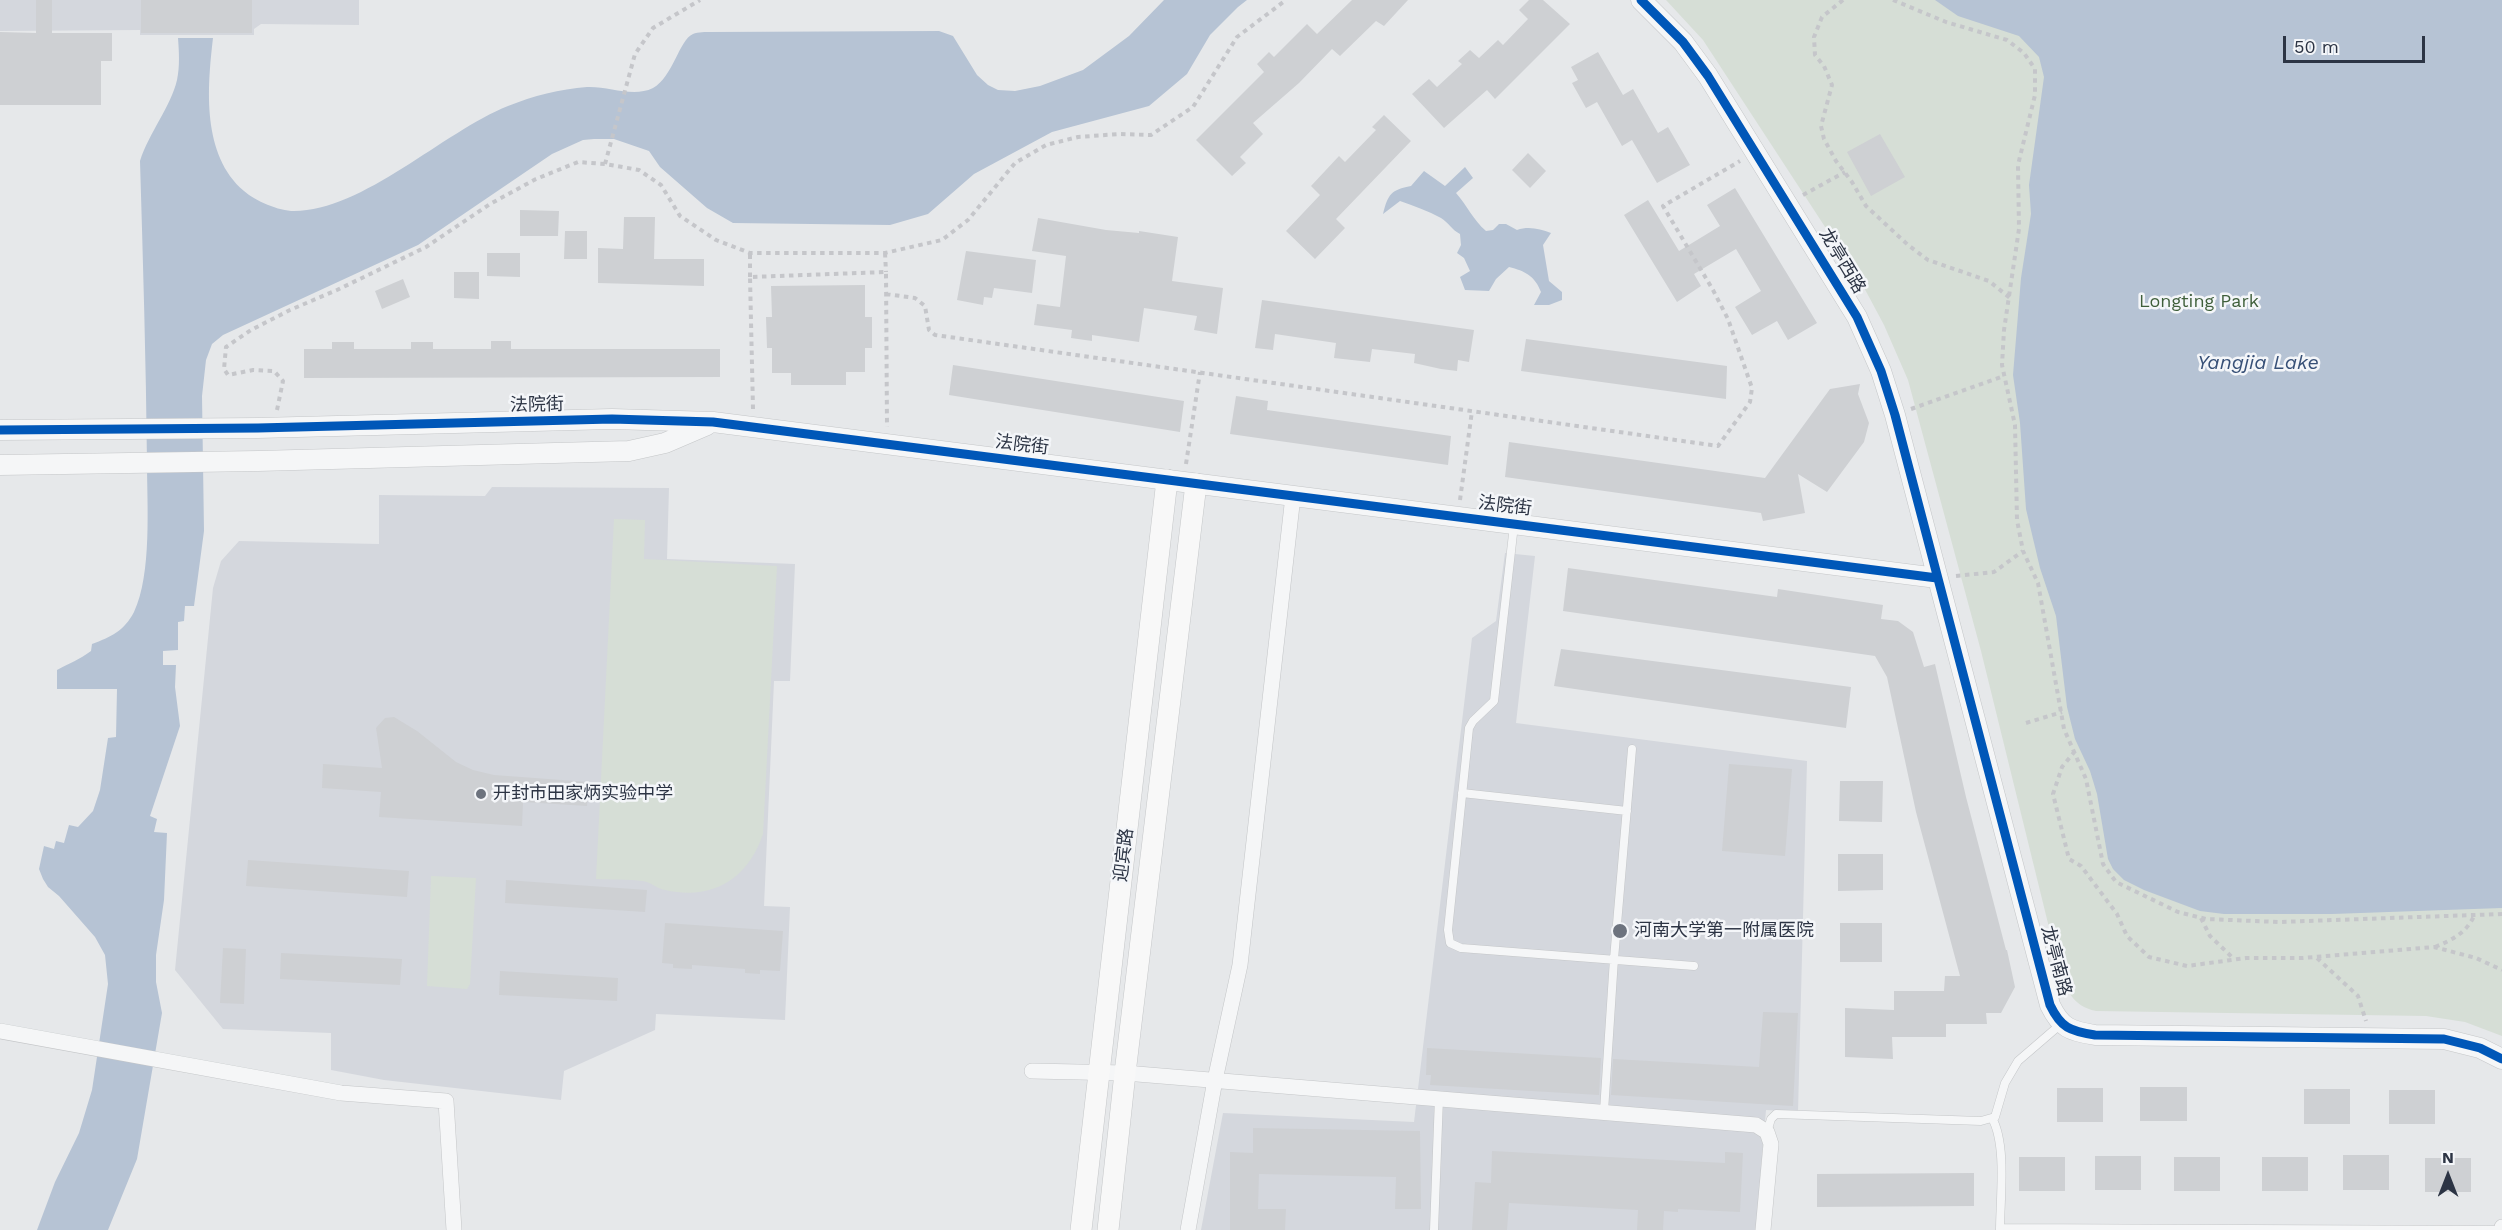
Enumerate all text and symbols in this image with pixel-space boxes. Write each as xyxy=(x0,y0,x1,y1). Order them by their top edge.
scale bar xyxy=(2286,24,2428,62)
text: 50 m xyxy=(2294,36,2339,57)
street label: 龙亭西路 xyxy=(1814,225,1870,297)
park label: Longting Park xyxy=(2139,291,2259,313)
water label: Yangjia Lake xyxy=(2197,351,2319,375)
street label: 法院街 xyxy=(510,394,564,416)
street label: 法院街 xyxy=(994,431,1050,459)
street label: 法院街 xyxy=(1477,492,1533,520)
place label: 开封市田家炳实验中学 xyxy=(493,783,673,805)
marker: 开封市田家炳实验中学 xyxy=(474,787,488,801)
street label: 迎宾路 xyxy=(1110,827,1138,883)
place label: 河南大学第一附属医院 xyxy=(1634,920,1814,942)
marker: 河南大学第一附属医院 xyxy=(1611,922,1629,940)
street label: 龙亭南路 xyxy=(2036,923,2076,999)
north arrow xyxy=(2418,1146,2478,1206)
text: N xyxy=(2442,1148,2454,1167)

